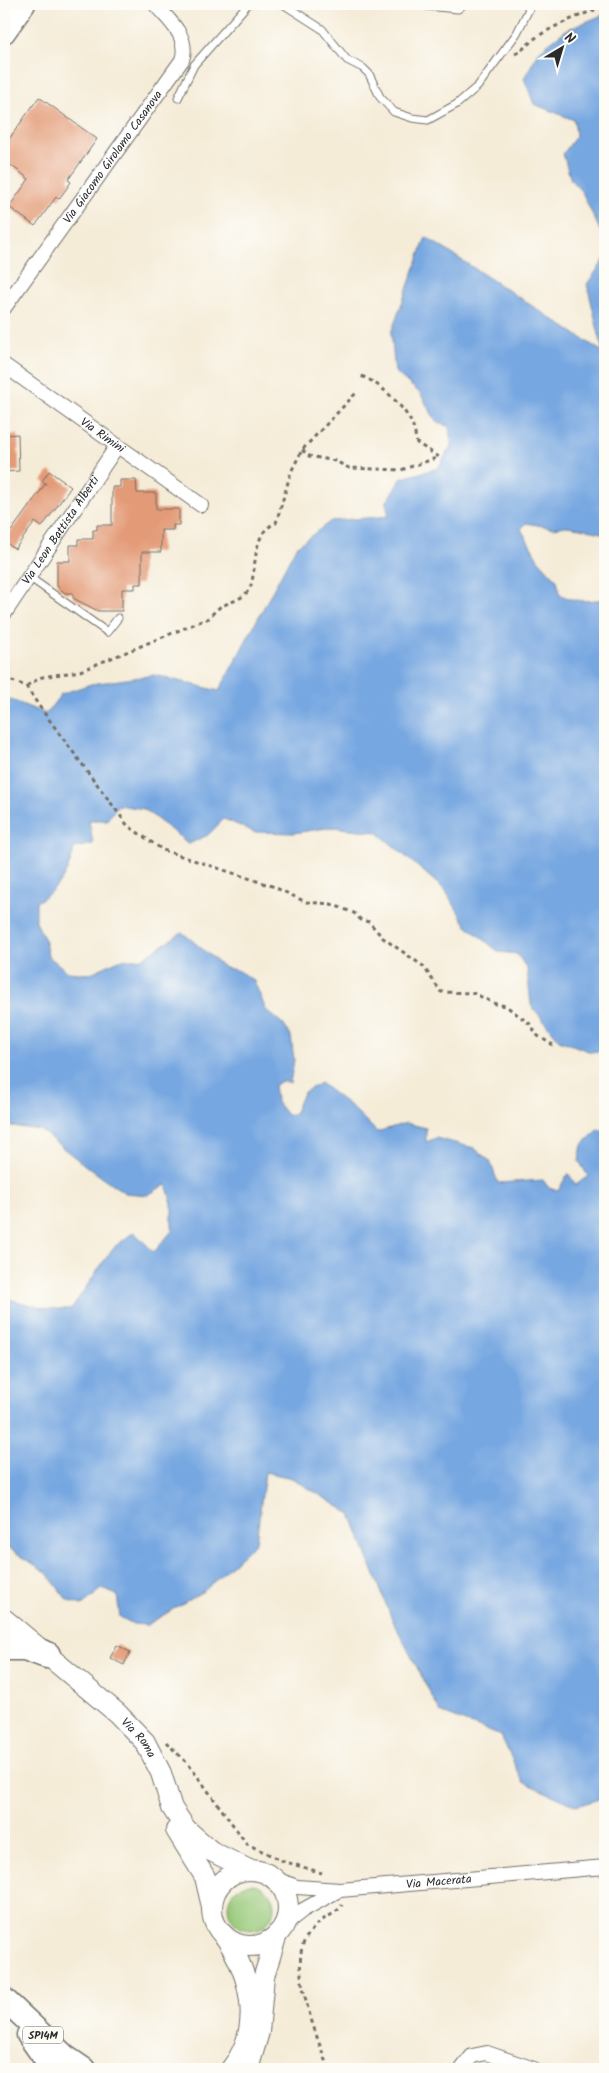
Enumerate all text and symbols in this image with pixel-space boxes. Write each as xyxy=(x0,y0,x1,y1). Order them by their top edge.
north arrow xyxy=(536,22,586,72)
text: N xyxy=(559,27,580,50)
street label: Via Giacomo Girolamo Casanova xyxy=(58,86,168,228)
street label: Via Rimini xyxy=(76,413,130,459)
street label: Via Leon Battista Alberti xyxy=(17,471,105,589)
street label: Via Roma xyxy=(116,1713,161,1761)
street label: Via Macerata xyxy=(405,1870,473,1894)
road number: SP14M xyxy=(23,2026,63,2044)

